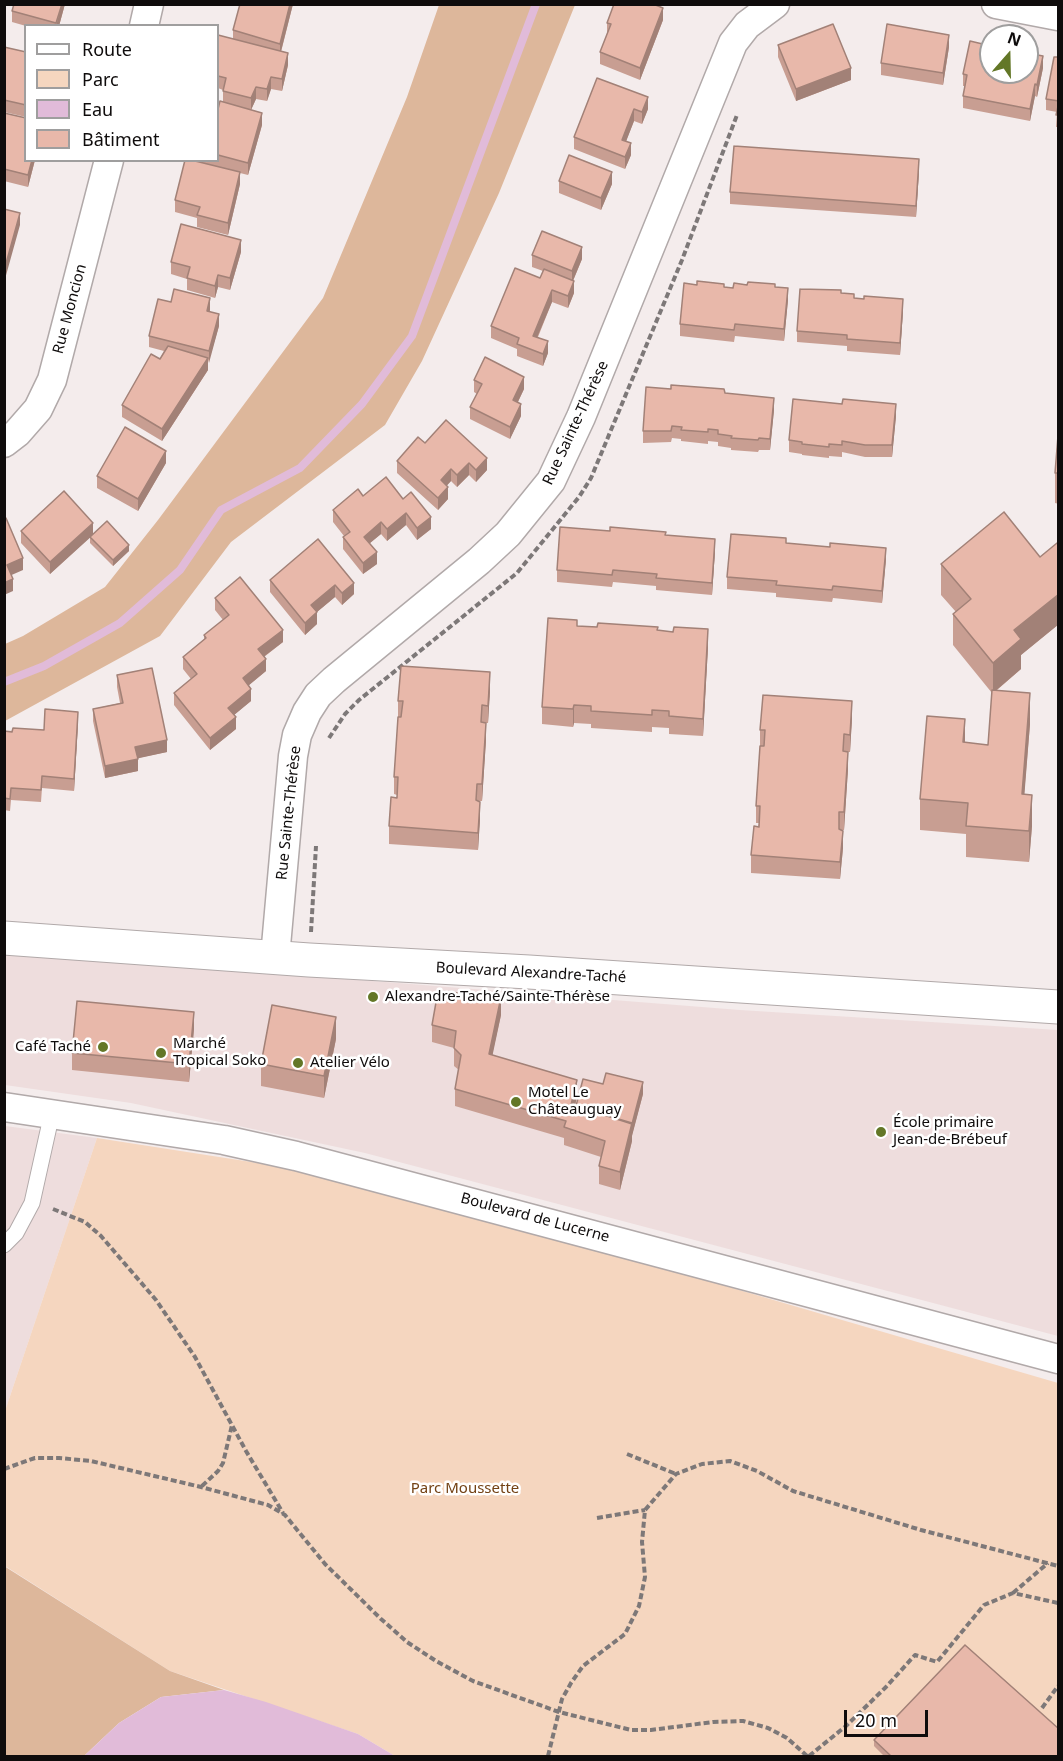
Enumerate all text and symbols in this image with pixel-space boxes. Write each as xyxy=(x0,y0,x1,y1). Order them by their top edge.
legend xyxy=(24,24,219,162)
north arrow xyxy=(979,24,1039,84)
text: N xyxy=(1005,26,1024,52)
text: Route xyxy=(82,37,132,61)
text: Parc xyxy=(82,67,119,91)
text: Eau xyxy=(82,97,113,121)
text: Bâtiment xyxy=(82,127,160,151)
street label: Rue Moncion xyxy=(49,262,91,356)
street label: Rue Sainte-Thérèse xyxy=(539,358,613,488)
street label: Rue Sainte-Thérèse xyxy=(273,745,305,881)
street label: Boulevard Alexandre-Taché xyxy=(435,959,627,987)
place label: Alexandre-Taché/Sainte-Thérèse xyxy=(385,988,610,1006)
marker: Alexandre-Taché/Sainte-Thérèse xyxy=(366,990,380,1004)
place label: Marché Tropical Soko xyxy=(173,1035,266,1070)
place label: Café Taché xyxy=(15,1038,91,1056)
marker: Café Taché xyxy=(96,1040,110,1054)
marker: Marché Tropical Soko xyxy=(154,1046,168,1060)
place label: Atelier Vélo xyxy=(310,1054,390,1072)
marker: Atelier Vélo xyxy=(291,1056,305,1070)
place label: Motel Le Châteauguay xyxy=(528,1084,621,1119)
marker: Motel Le Châteauguay xyxy=(509,1095,523,1109)
place label: École primaire Jean-de-Brébeuf xyxy=(893,1114,1007,1149)
marker: École primaire Jean-de-Brébeuf xyxy=(874,1125,888,1139)
street label: Boulevard de Lucerne xyxy=(459,1189,611,1247)
park label: Parc Moussette xyxy=(411,1480,519,1498)
scale bar xyxy=(847,1698,931,1736)
text: 20 m xyxy=(855,1708,897,1732)

